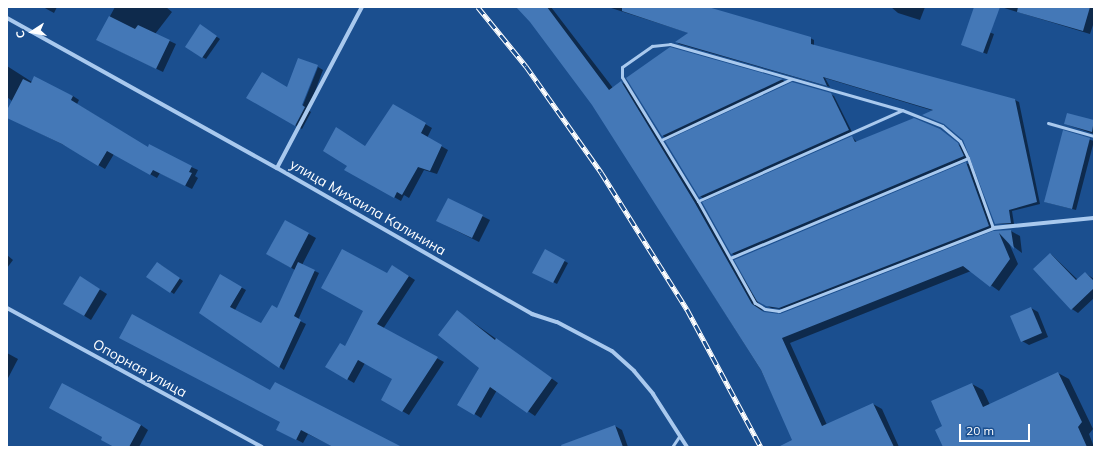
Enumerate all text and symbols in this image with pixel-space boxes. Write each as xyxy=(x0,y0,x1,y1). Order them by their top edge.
north arrow xyxy=(12,12,52,52)
text: С xyxy=(13,29,28,40)
street label: улица Михаила Калинина xyxy=(287,155,449,259)
street label: Опорная улица xyxy=(90,335,190,401)
scale bar xyxy=(961,416,1032,442)
text: 20 m xyxy=(966,423,994,438)

